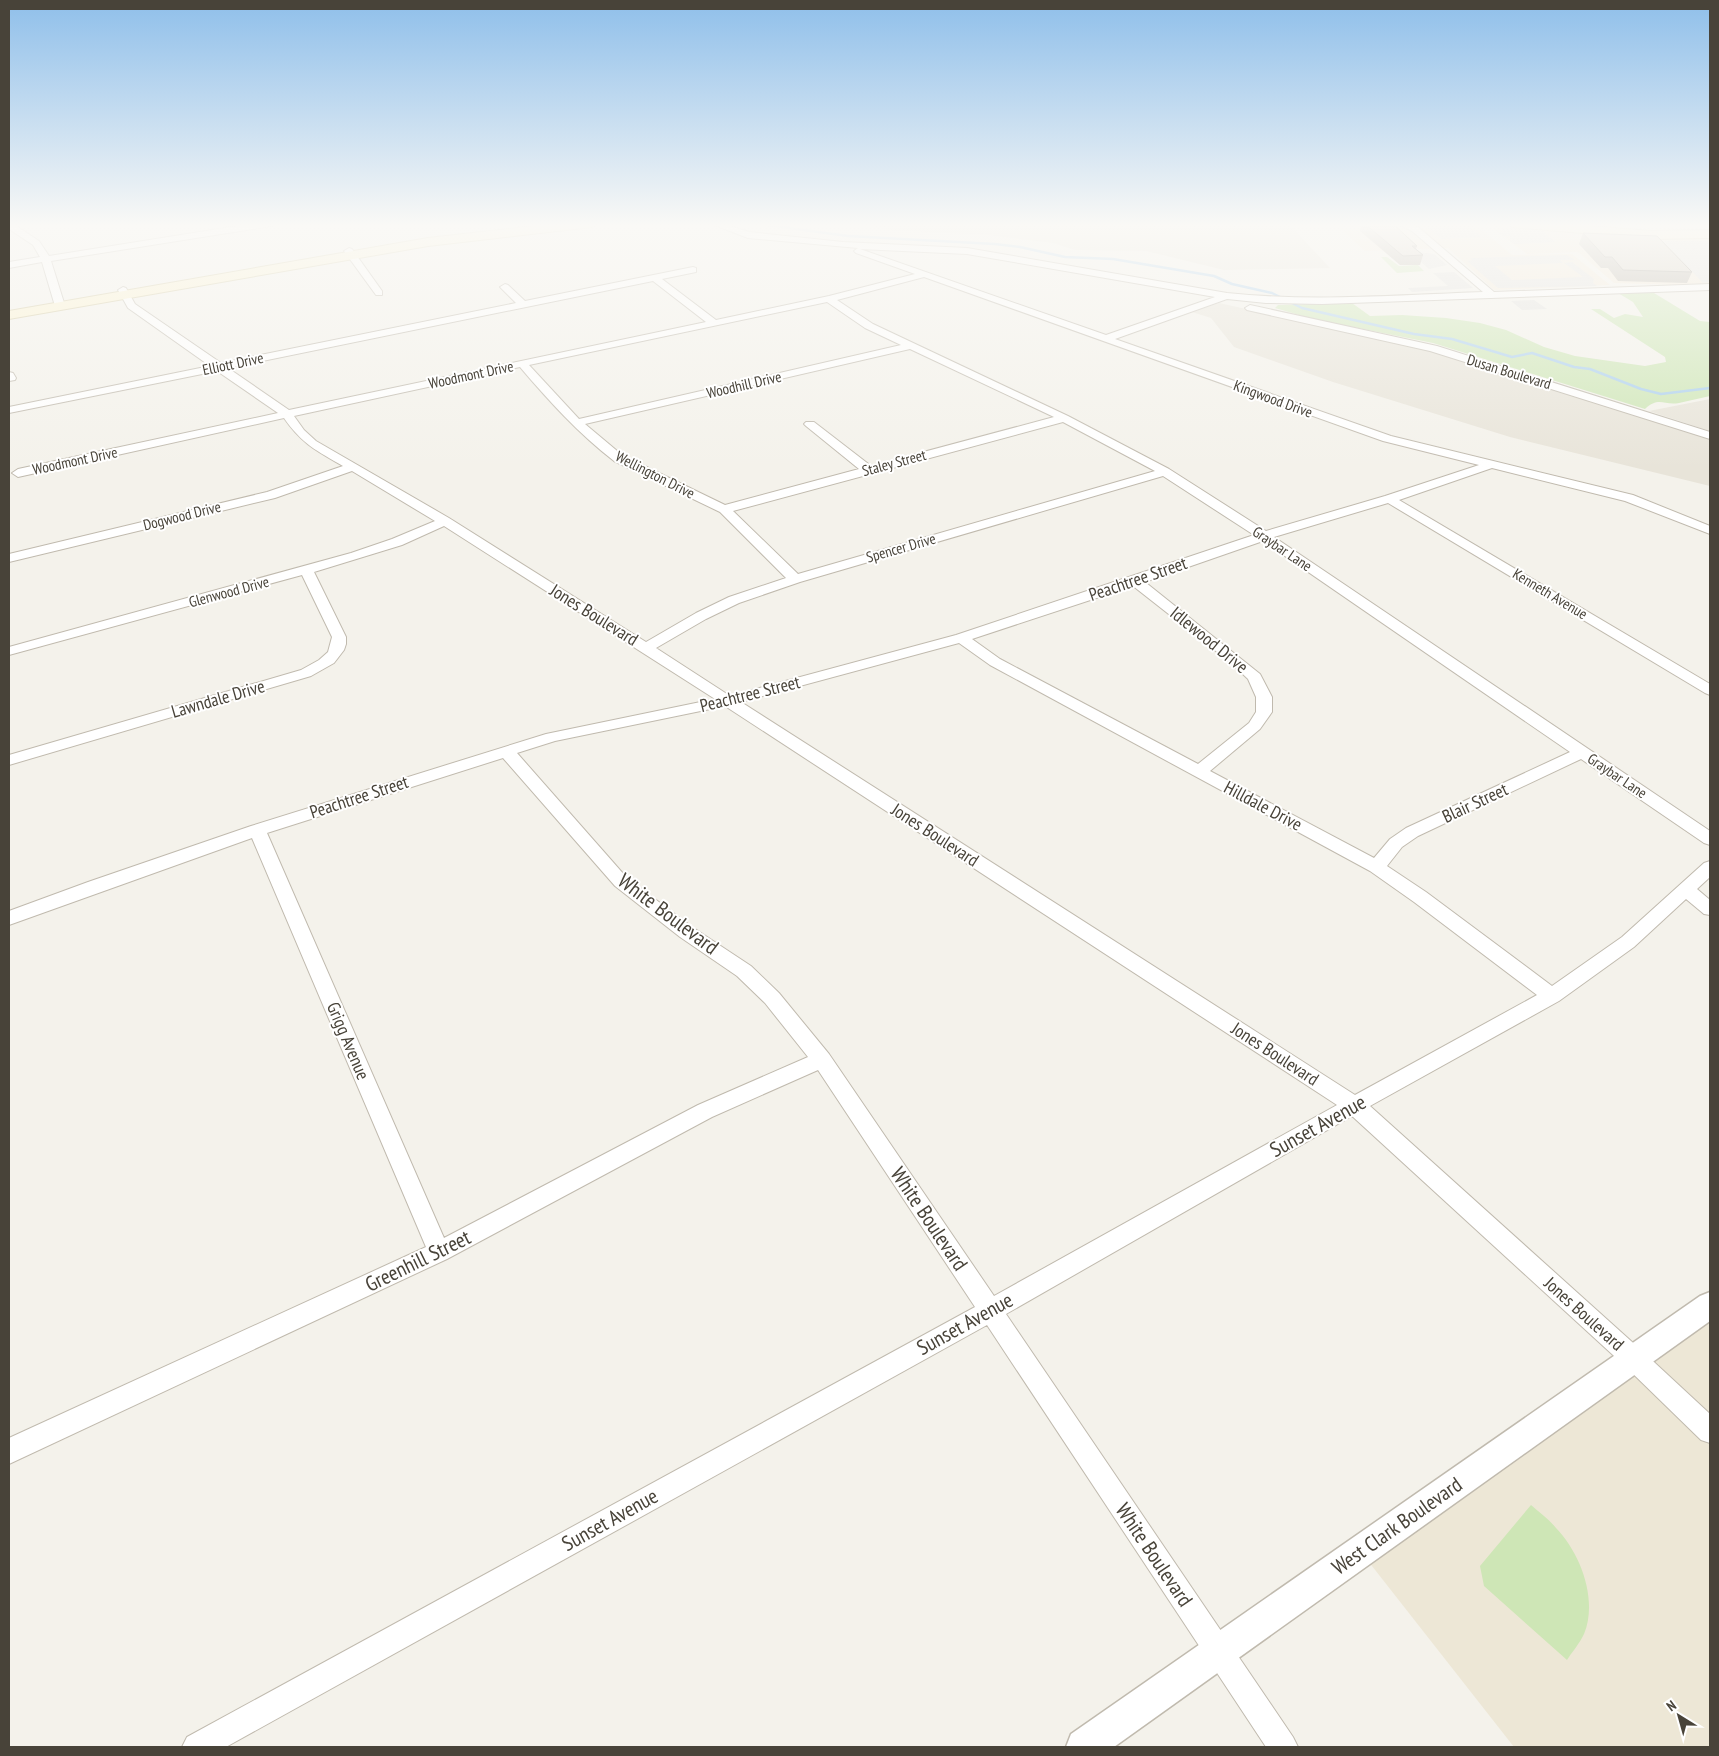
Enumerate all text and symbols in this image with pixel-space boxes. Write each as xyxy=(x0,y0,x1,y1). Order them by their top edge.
street label: Elliott Drive xyxy=(201,348,265,379)
street label: Dusan Boulevard xyxy=(1465,350,1554,393)
street label: Woodmont Drive xyxy=(427,356,515,393)
street label: Woodhill Drive xyxy=(705,367,783,402)
street label: Kingwood Drive xyxy=(1231,376,1315,422)
street label: Woodmont Drive xyxy=(31,442,119,479)
street label: Staley Street xyxy=(860,445,928,480)
street label: Wellington Drive xyxy=(612,446,698,503)
street label: Dogwood Drive xyxy=(141,497,223,534)
street label: Graybar Lane xyxy=(1249,522,1316,575)
street label: Spencer Drive xyxy=(864,529,938,567)
street label: Peachtree Street xyxy=(1086,551,1190,606)
street label: Kenneth Avenue xyxy=(1509,564,1591,623)
street label: Glenwood Drive xyxy=(187,572,271,611)
street label: Jones Boulevard xyxy=(545,578,643,651)
street label: Idlewood Drive xyxy=(1166,601,1253,678)
street label: Peachtree Street xyxy=(697,670,802,717)
street label: Lawndale Drive xyxy=(169,674,267,723)
street label: Graybar Lane xyxy=(1584,749,1651,802)
street label: Peachtree Street xyxy=(307,770,411,823)
street label: Hilldale Drive xyxy=(1220,775,1306,836)
street label: Blair Street xyxy=(1438,777,1511,828)
street label: Jones Boulevard xyxy=(886,797,983,871)
street label: White Boulevard xyxy=(613,867,724,960)
street label: Grigg Avenue xyxy=(322,999,375,1083)
street label: Jones Boulevard xyxy=(1226,1016,1323,1090)
street label: Sunset Avenue xyxy=(1265,1088,1371,1163)
street label: White Boulevard xyxy=(885,1162,974,1276)
street label: Greenhill Street xyxy=(361,1223,475,1298)
street label: Jones Boulevard xyxy=(1539,1271,1629,1356)
street label: Sunset Avenue xyxy=(912,1286,1018,1361)
street label: West Clark Boulevard xyxy=(1326,1471,1467,1580)
street label: Sunset Avenue xyxy=(557,1482,663,1557)
street label: White Boulevard xyxy=(1110,1498,1199,1612)
north arrow xyxy=(1654,1691,1704,1741)
text: N xyxy=(1663,1696,1680,1715)

